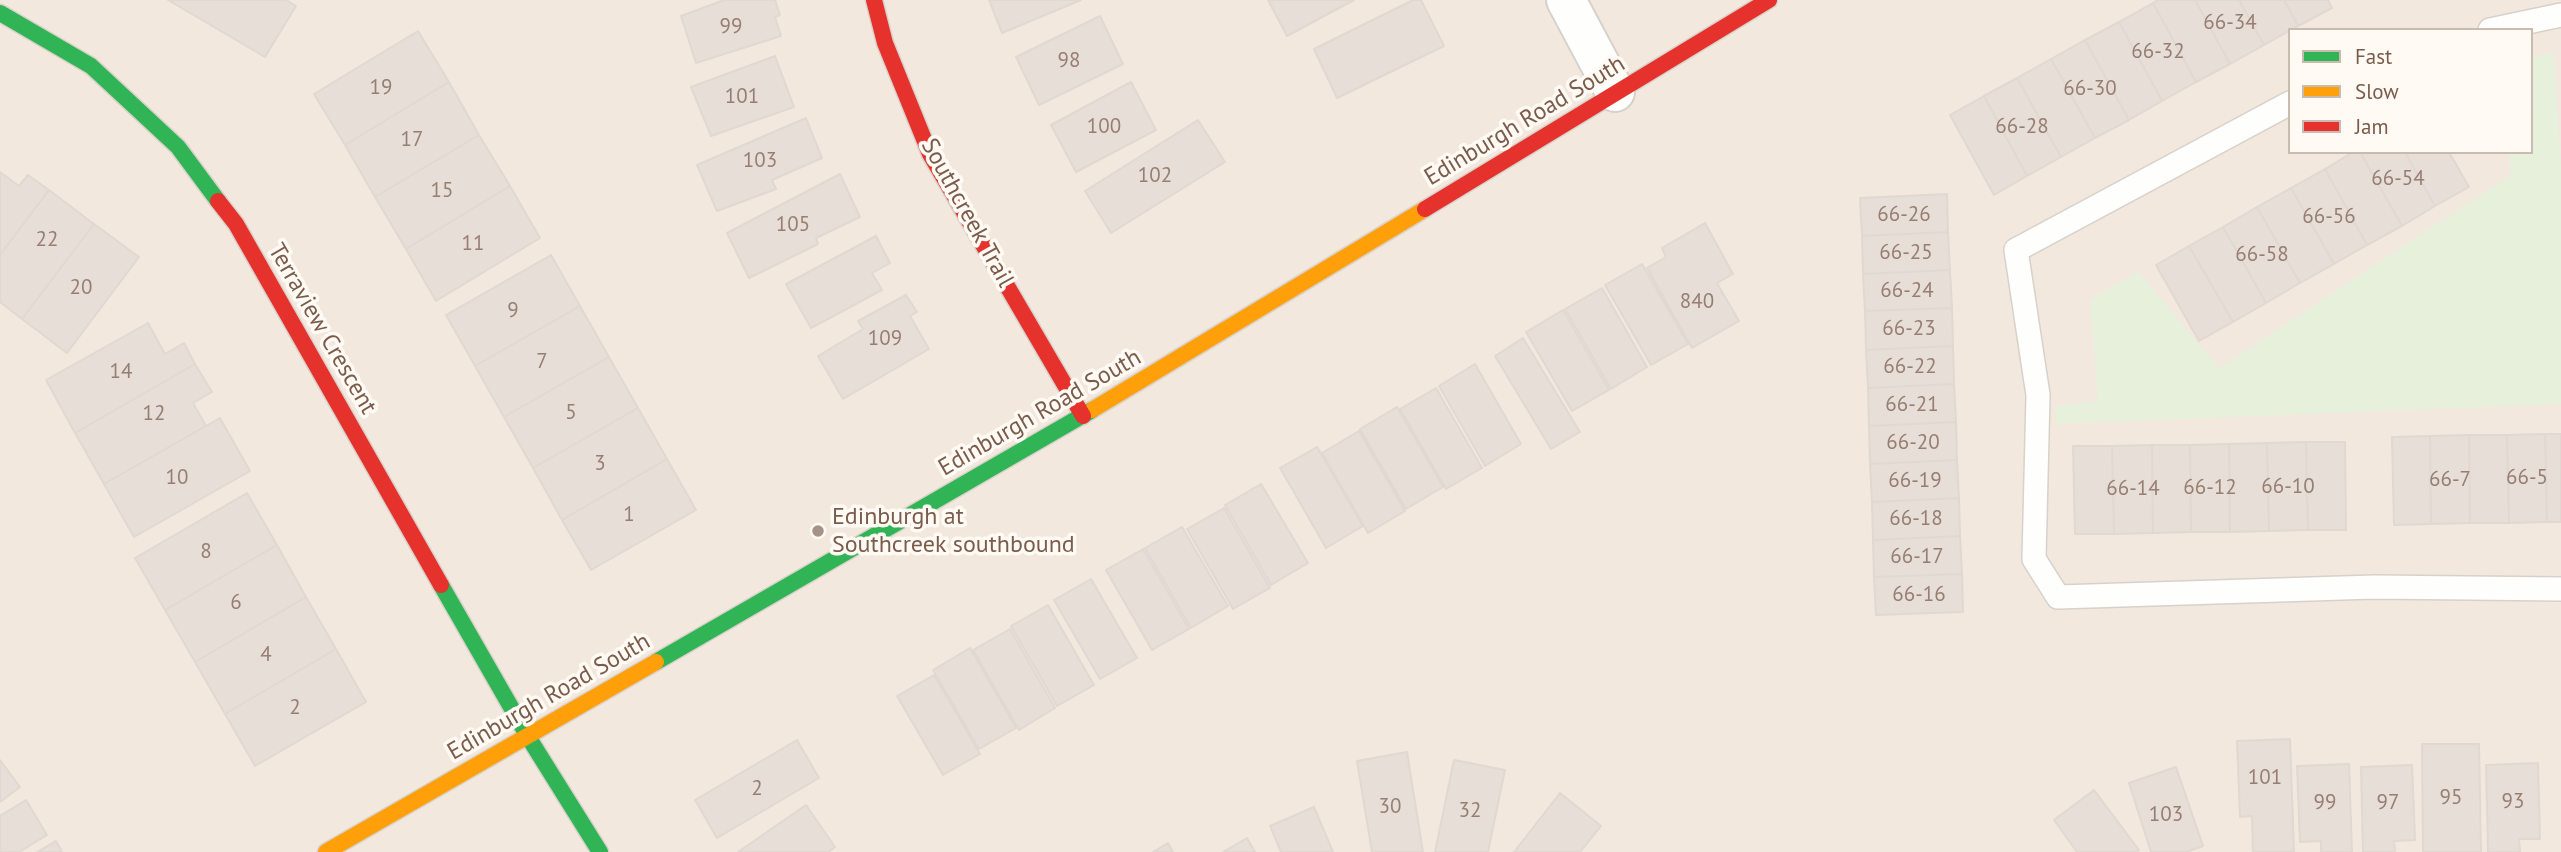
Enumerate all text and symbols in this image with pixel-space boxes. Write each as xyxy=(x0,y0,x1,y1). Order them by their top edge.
house number: 66-34 xyxy=(2203,10,2257,36)
house number: 99 xyxy=(720,14,742,40)
legend xyxy=(2288,28,2533,154)
house number: 66-32 xyxy=(2131,39,2185,65)
text: Fast xyxy=(2355,43,2392,70)
house number: 98 xyxy=(1058,48,1080,74)
street label: Edinburgh Road South xyxy=(1420,50,1630,192)
house number: 19 xyxy=(370,75,392,101)
house number: 66-30 xyxy=(2063,76,2117,102)
text: Slow xyxy=(2355,78,2399,105)
house number: 101 xyxy=(725,84,759,110)
text: Jam xyxy=(2355,113,2389,140)
house number: 100 xyxy=(1087,114,1121,140)
house number: 66-28 xyxy=(1995,114,2049,140)
house number: 17 xyxy=(401,127,423,153)
street label: Southcreek Trail xyxy=(914,134,1020,292)
house number: 103 xyxy=(743,148,777,174)
house number: 102 xyxy=(1138,163,1172,189)
house number: 66-54 xyxy=(2371,166,2425,192)
house number: 15 xyxy=(431,178,453,204)
house number: 66-26 xyxy=(1877,202,1931,228)
house number: 66-56 xyxy=(2302,204,2356,230)
house number: 105 xyxy=(776,212,810,238)
house number: 22 xyxy=(36,227,58,253)
house number: 11 xyxy=(462,231,484,257)
street label: Terraview Crescent xyxy=(261,239,383,419)
house number: 66-25 xyxy=(1879,240,1933,266)
house number: 66-58 xyxy=(2235,242,2289,268)
house number: 20 xyxy=(70,275,92,301)
house number: 66-24 xyxy=(1880,278,1934,304)
house number: 840 xyxy=(1680,289,1714,315)
house number: 9 xyxy=(507,298,519,324)
house number: 66-23 xyxy=(1882,316,1936,342)
house number: 109 xyxy=(868,326,902,352)
street label: Edinburgh Road South xyxy=(934,343,1146,483)
house number: 7 xyxy=(536,349,548,375)
house number: 66-22 xyxy=(1883,354,1937,380)
house number: 14 xyxy=(110,359,132,385)
house number: 66-21 xyxy=(1885,392,1939,418)
house number: 5 xyxy=(565,400,577,426)
house number: 12 xyxy=(143,401,165,427)
house number: 66-20 xyxy=(1886,430,1940,456)
house number: 3 xyxy=(594,451,606,477)
house number: 10 xyxy=(166,465,188,491)
house number: 66-5 xyxy=(2506,465,2548,491)
house number: 66-7 xyxy=(2429,467,2471,493)
house number: 66-19 xyxy=(1888,468,1942,494)
house number: 66-10 xyxy=(2261,474,2315,500)
house number: 66-12 xyxy=(2183,475,2237,501)
house number: 66-14 xyxy=(2106,476,2160,502)
house number: 1 xyxy=(623,502,635,528)
place label: Edinburgh at Southcreek southbound xyxy=(832,503,1075,559)
house number: 66-18 xyxy=(1889,506,1943,532)
marker: Edinburgh at Southcreek southbound xyxy=(810,523,826,539)
house number: 8 xyxy=(200,539,212,565)
house number: 66-17 xyxy=(1890,544,1944,570)
house number: 66-16 xyxy=(1892,582,1946,608)
house number: 6 xyxy=(230,590,242,616)
street label: Edinburgh Road South xyxy=(443,627,655,767)
house number: 4 xyxy=(260,642,272,668)
house number: 2 xyxy=(289,695,301,721)
house number: 101 xyxy=(2248,765,2282,791)
house number: 2 xyxy=(751,776,763,802)
house number: 95 xyxy=(2440,785,2462,811)
house number: 93 xyxy=(2502,789,2524,815)
house number: 99 xyxy=(2314,790,2336,816)
house number: 97 xyxy=(2377,790,2399,816)
house number: 30 xyxy=(1379,794,1401,820)
house number: 32 xyxy=(1459,798,1481,824)
house number: 103 xyxy=(2149,802,2183,828)

